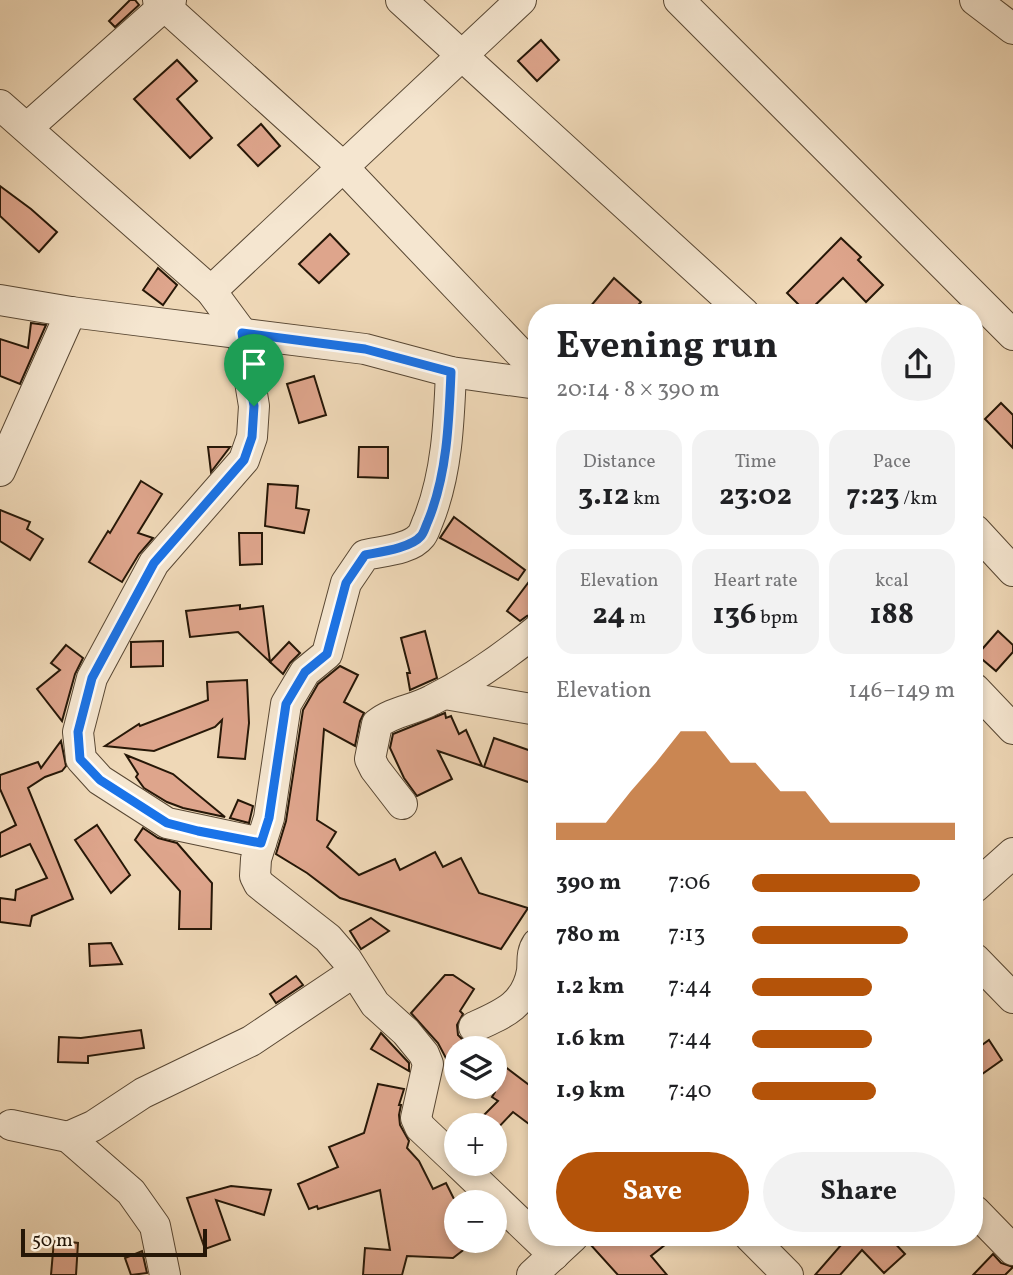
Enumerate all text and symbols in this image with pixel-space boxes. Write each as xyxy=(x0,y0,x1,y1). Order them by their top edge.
text: Evening run xyxy=(556,321,778,374)
button: share xyxy=(881,327,955,401)
pin xyxy=(224,334,284,406)
icon: arrive xyxy=(235,345,273,383)
text: 20:14 · 8 × 390 m xyxy=(556,374,720,406)
text: Distance xyxy=(583,449,656,475)
text: Time xyxy=(735,449,776,475)
text: Pace xyxy=(873,449,911,475)
text: 3.12 xyxy=(578,475,629,517)
text: 23:02 xyxy=(719,475,792,517)
text: 7:23 xyxy=(846,475,900,517)
text: km xyxy=(629,486,660,512)
text: /km xyxy=(900,486,937,512)
text: Elevation xyxy=(580,568,659,594)
text: Heart rate xyxy=(714,568,797,594)
text: kcal xyxy=(875,568,909,594)
text: 24 xyxy=(592,594,626,636)
text: 136 xyxy=(713,594,756,636)
text: 188 xyxy=(869,594,914,636)
text: m xyxy=(626,605,646,631)
text: bpm xyxy=(756,605,798,631)
text: Elevation xyxy=(556,675,652,707)
text: 146–149 m xyxy=(848,675,955,707)
text: 390 m xyxy=(556,867,621,899)
text: 7:06 xyxy=(668,867,710,899)
text: 780 m xyxy=(556,919,620,951)
text: 7:13 xyxy=(668,919,705,951)
text: 1.2 km xyxy=(556,971,625,1003)
text: 7:44 xyxy=(668,971,712,1003)
text: 1.6 km xyxy=(556,1023,625,1055)
text: 7:44 xyxy=(668,1023,712,1055)
map controls xyxy=(444,1036,507,1253)
button: layers xyxy=(444,1036,507,1099)
text: 1.9 km xyxy=(556,1075,625,1107)
text: 7:40 xyxy=(668,1075,712,1107)
button: + xyxy=(444,1113,507,1176)
button: Save xyxy=(556,1152,749,1232)
button: Share xyxy=(763,1152,955,1232)
button: − xyxy=(444,1190,507,1253)
scale bar xyxy=(21,1226,206,1258)
text: 50 m xyxy=(32,1228,73,1254)

